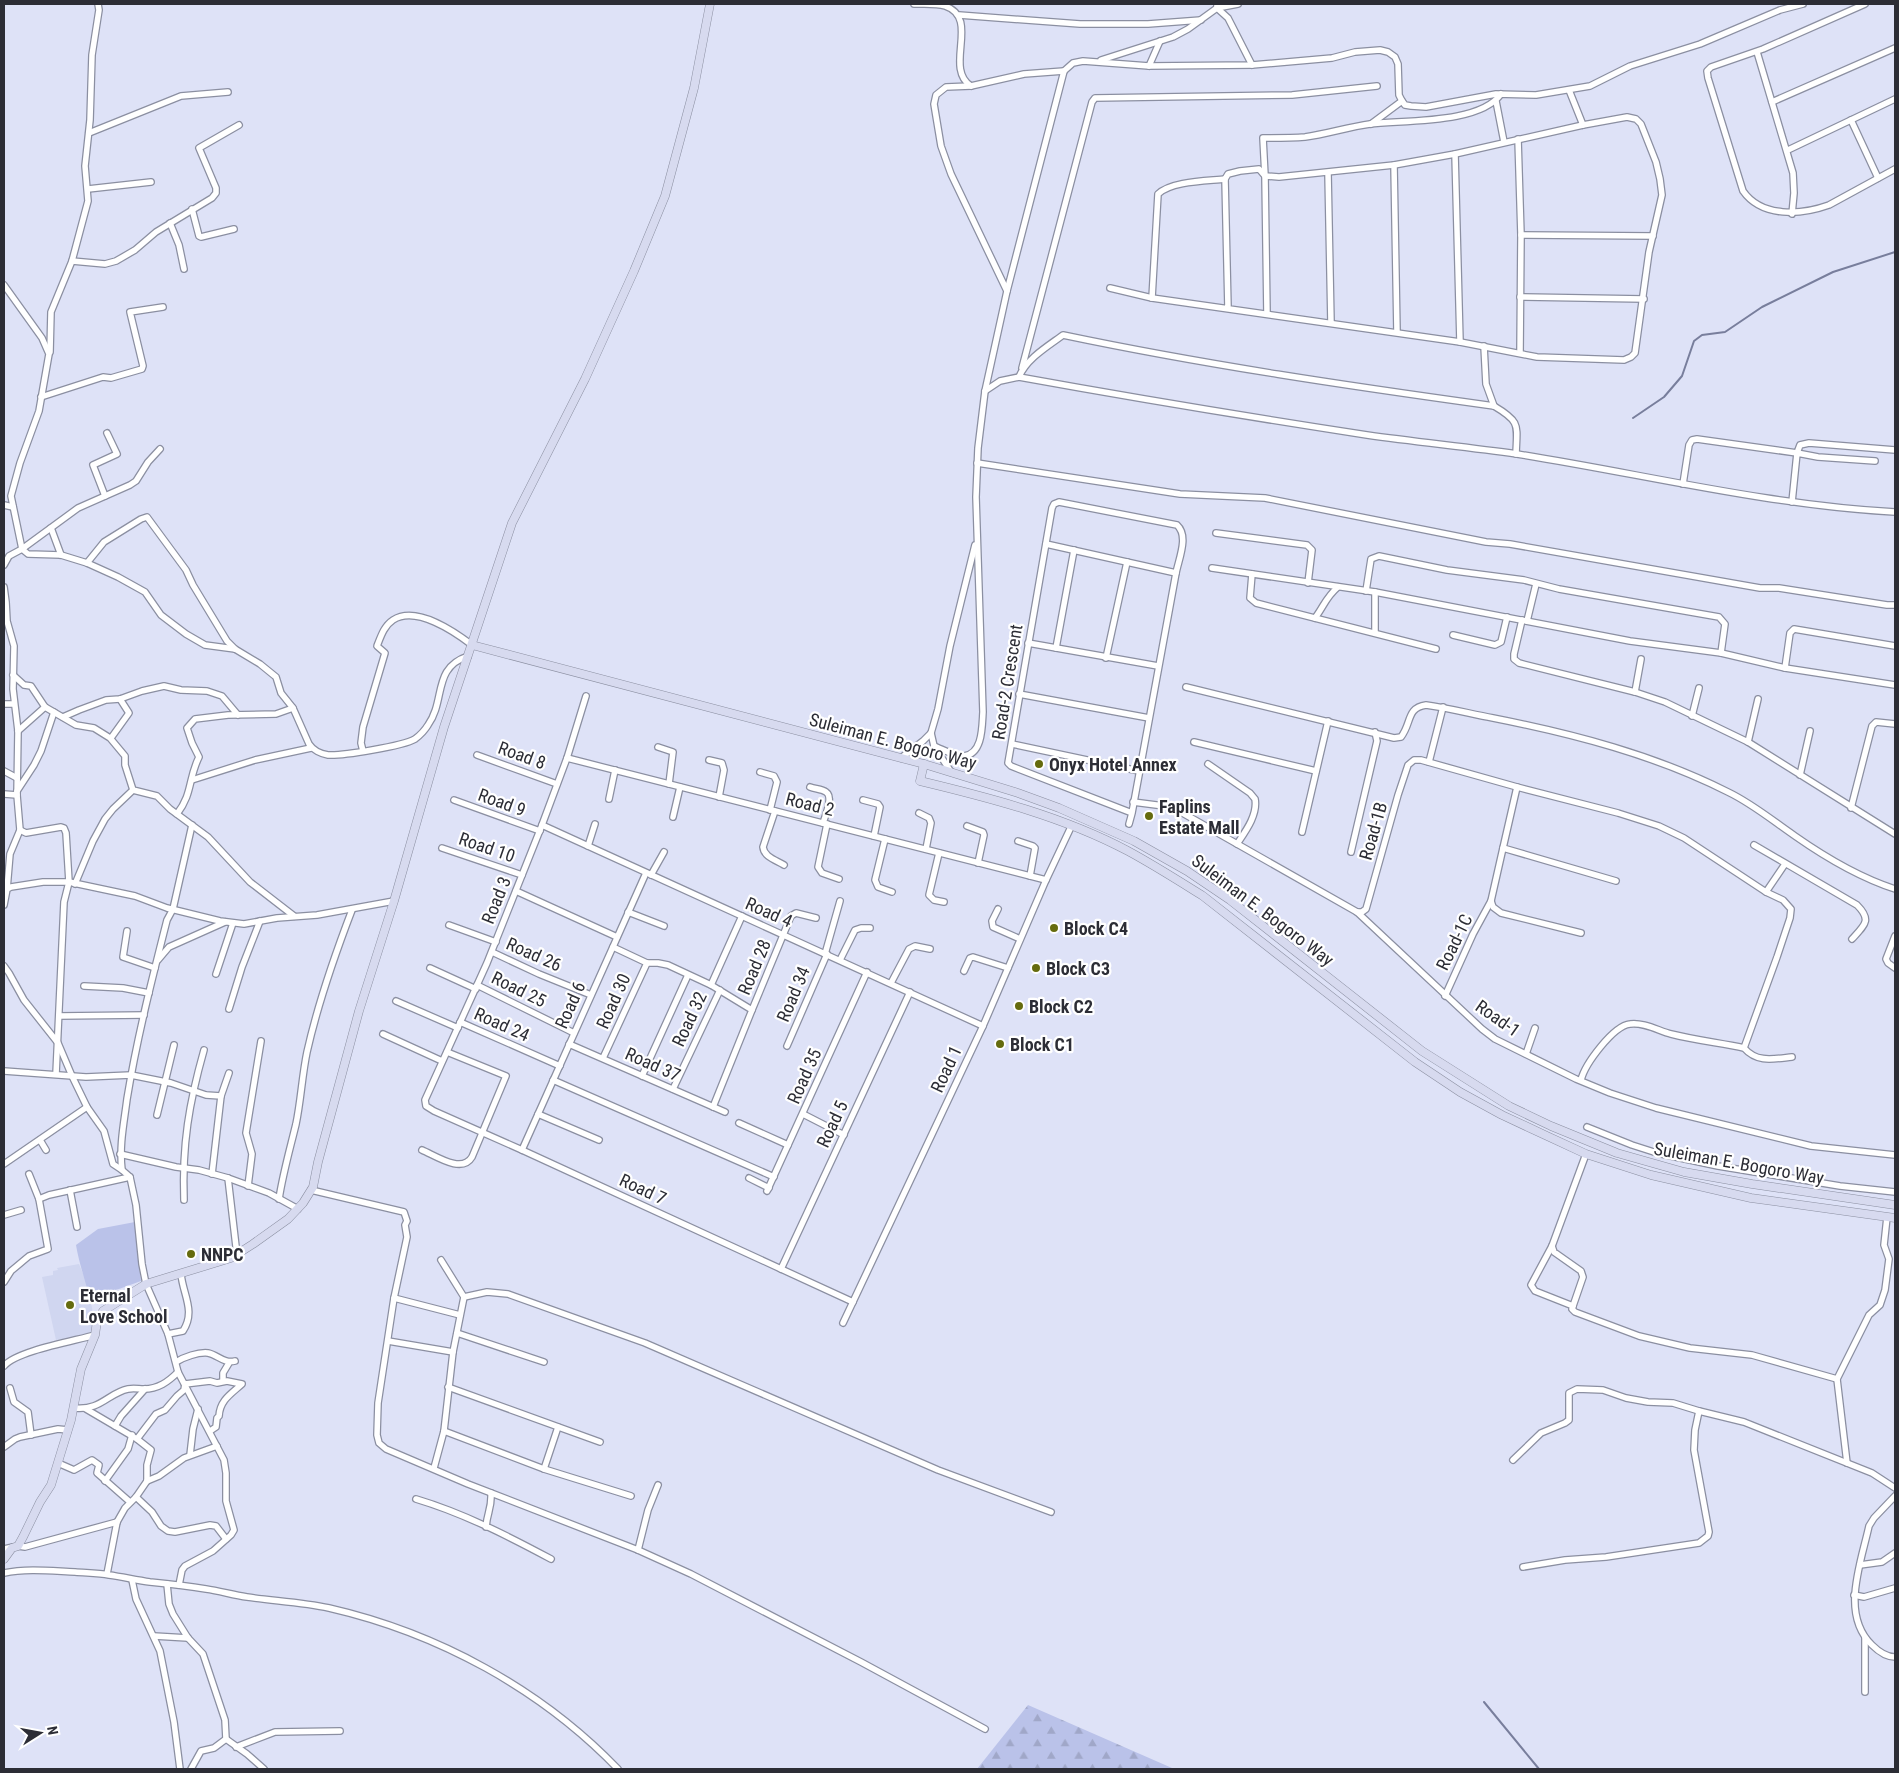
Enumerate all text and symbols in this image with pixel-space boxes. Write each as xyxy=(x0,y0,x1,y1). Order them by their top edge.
street label: Road-2 Crescent xyxy=(988,623,1026,741)
street label: Suleiman E. Bogoro Way xyxy=(807,709,979,774)
street label: Road 8 xyxy=(495,737,549,773)
place label: Onyx Hotel Annex xyxy=(1049,754,1177,775)
marker: Onyx Hotel Annex xyxy=(1033,758,1045,770)
street label: Road 9 xyxy=(475,784,529,820)
street label: Road 2 xyxy=(784,788,836,820)
place label: Faplins Estate Mall xyxy=(1159,796,1240,838)
street label: Road-1B xyxy=(1355,800,1391,862)
marker: Faplins Estate Mall xyxy=(1143,810,1155,822)
street label: Road 10 xyxy=(456,828,518,866)
street label: Suleiman E. Bogoro Way xyxy=(1188,850,1338,971)
street label: Road 3 xyxy=(477,873,515,927)
street label: Road 4 xyxy=(742,892,796,932)
street label: Road-1C xyxy=(1431,911,1477,973)
place label: Block C4 xyxy=(1064,918,1128,939)
marker: Block C4 xyxy=(1048,922,1060,934)
street label: Road 26 xyxy=(503,933,565,975)
street label: Road 28 xyxy=(733,936,775,998)
place label: Block C3 xyxy=(1046,958,1110,979)
marker: Block C3 xyxy=(1030,962,1042,974)
street label: Road 34 xyxy=(772,963,814,1025)
street label: Road 25 xyxy=(488,967,550,1011)
street label: Road 30 xyxy=(592,970,634,1032)
street label: Road 6 xyxy=(550,978,590,1032)
street label: Road 32 xyxy=(667,988,711,1050)
street label: Road-1 xyxy=(1472,995,1524,1041)
place label: Block C2 xyxy=(1029,996,1093,1017)
marker: Block C2 xyxy=(1013,1000,1025,1012)
street label: Road 24 xyxy=(471,1003,533,1045)
place label: Block C1 xyxy=(1010,1034,1074,1055)
marker: Block C1 xyxy=(994,1038,1006,1050)
street label: Road 1 xyxy=(926,1042,966,1096)
street label: Road 37 xyxy=(622,1043,684,1085)
street label: Road 35 xyxy=(783,1045,825,1107)
street label: Road 5 xyxy=(812,1097,852,1151)
street label: Suleiman E. Bogoro Way xyxy=(1652,1138,1826,1188)
street label: Road 7 xyxy=(616,1169,670,1209)
place label: NNPC xyxy=(201,1244,244,1265)
marker: NNPC xyxy=(185,1248,197,1260)
place label: Eternal Love School xyxy=(80,1285,167,1327)
marker: Eternal Love School xyxy=(64,1299,76,1311)
north arrow xyxy=(15,1708,65,1758)
text: N xyxy=(44,1725,61,1736)

